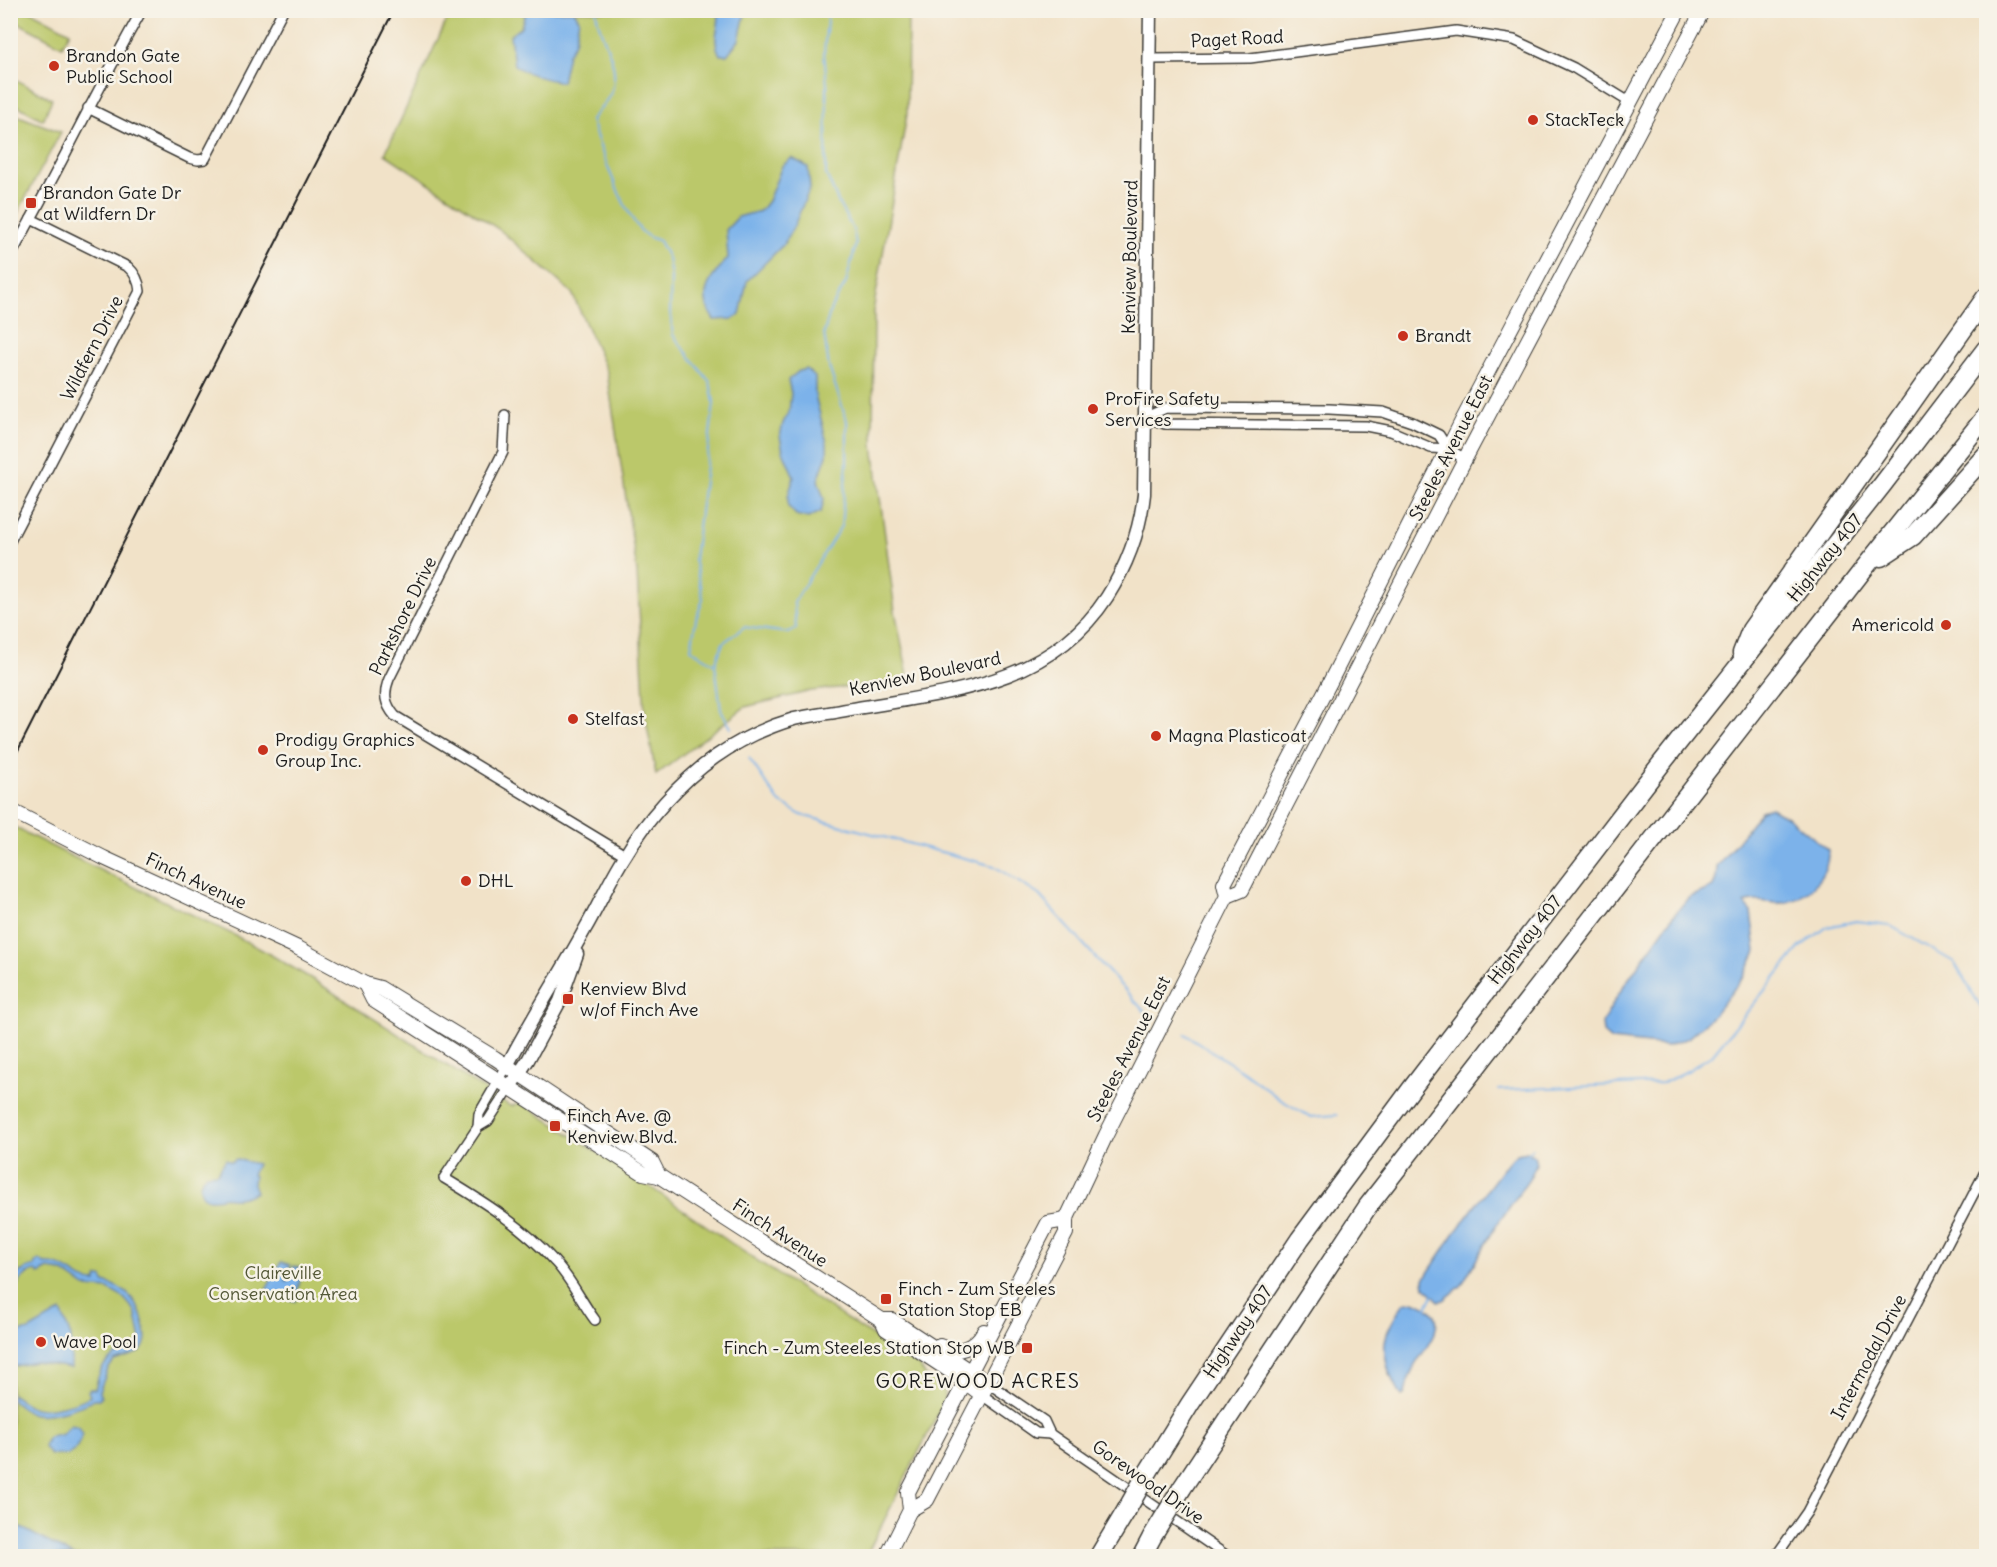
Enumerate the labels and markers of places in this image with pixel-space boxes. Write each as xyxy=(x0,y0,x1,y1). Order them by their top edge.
place label: Brandon Gate Public School xyxy=(66,44,180,88)
marker: Brandon Gate Public School xyxy=(47,59,61,73)
place label: StackTeck xyxy=(1545,108,1624,131)
marker: StackTeck xyxy=(1526,113,1540,127)
place label: Brandon Gate Dr at Wildfern Dr xyxy=(43,181,182,225)
marker: Brandon Gate Dr at Wildfern Dr xyxy=(24,196,38,210)
place label: Brandt xyxy=(1415,324,1471,347)
marker: Brandt xyxy=(1396,329,1410,343)
place label: ProFire Safety Services xyxy=(1105,387,1220,431)
marker: ProFire Safety Services xyxy=(1086,402,1100,416)
place label: Americold xyxy=(1852,613,1934,636)
marker: Americold xyxy=(1939,618,1953,632)
place label: Stelfast xyxy=(585,707,644,730)
marker: Stelfast xyxy=(566,712,580,726)
place label: Magna Plasticoat xyxy=(1168,724,1307,747)
place label: Prodigy Graphics Group Inc. xyxy=(275,728,415,772)
marker: Magna Plasticoat xyxy=(1149,729,1163,743)
marker: Prodigy Graphics Group Inc. xyxy=(256,743,270,757)
place label: DHL xyxy=(478,869,514,892)
marker: DHL xyxy=(459,874,473,888)
place label: Kenview Blvd w/of Finch Ave xyxy=(580,977,699,1021)
marker: Kenview Blvd w/of Finch Ave xyxy=(561,992,575,1006)
place label: Finch Ave. @ Kenview Blvd. xyxy=(567,1104,677,1148)
marker: Finch Ave. @ Kenview Blvd. xyxy=(548,1119,562,1133)
place label: Finch - Zum Steeles Station Stop EB xyxy=(898,1277,1056,1321)
marker: Finch - Zum Steeles Station Stop EB xyxy=(879,1292,893,1306)
place label: Wave Pool xyxy=(53,1330,136,1353)
marker: Wave Pool xyxy=(34,1335,48,1349)
place label: Finch - Zum Steeles Station Stop WB xyxy=(723,1336,1015,1359)
marker: Finch - Zum Steeles Station Stop WB xyxy=(1020,1341,1034,1355)

